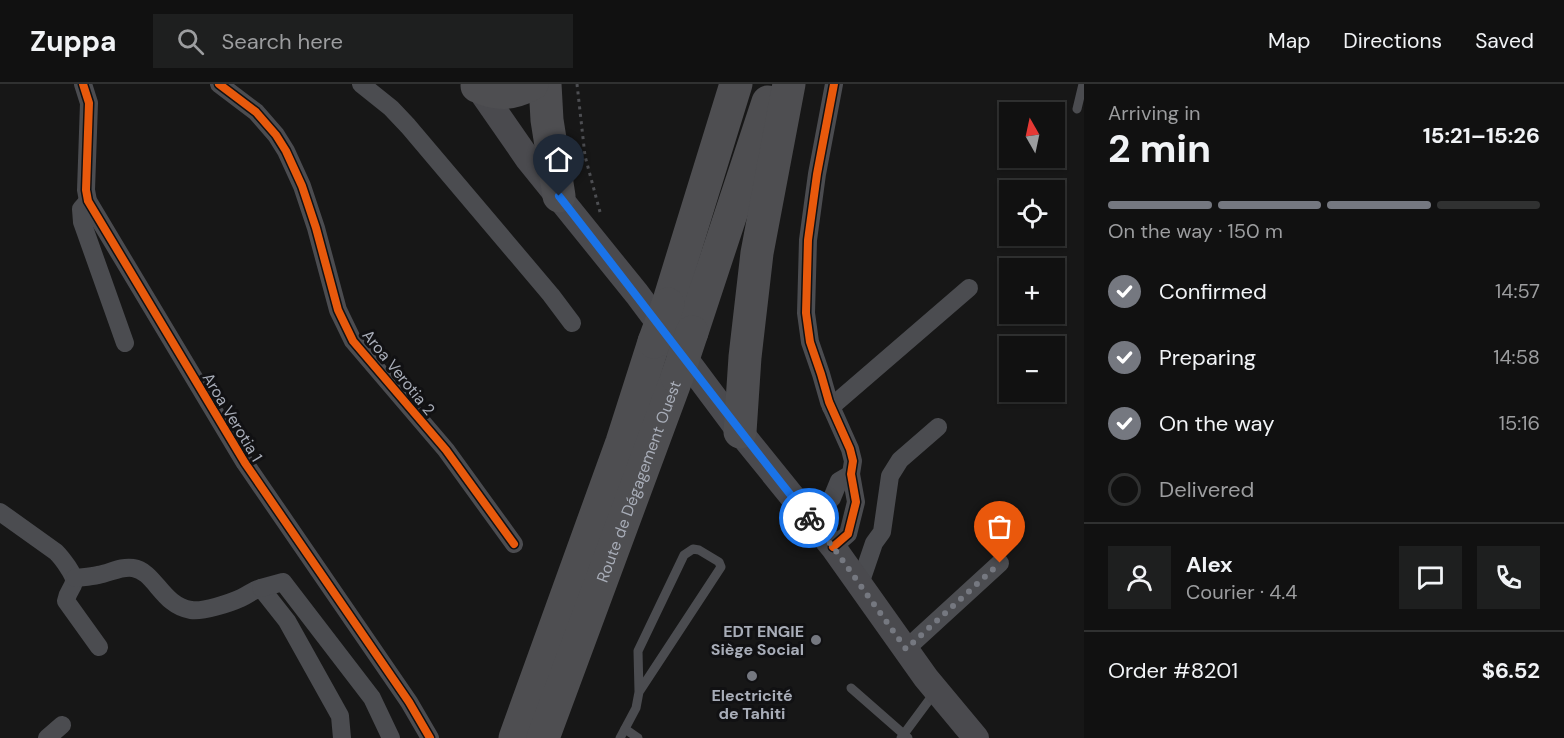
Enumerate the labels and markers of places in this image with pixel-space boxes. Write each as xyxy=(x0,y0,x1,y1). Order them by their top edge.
pin xyxy=(533,134,584,196)
pin xyxy=(974,501,1025,563)
place label: EDT ENGIE Siège Social xyxy=(711,621,804,660)
marker: EDT ENGIE Siège Social xyxy=(809,633,823,647)
marker: Electricité de Tahiti xyxy=(745,669,759,683)
place label: Electricité de Tahiti xyxy=(711,685,793,724)

